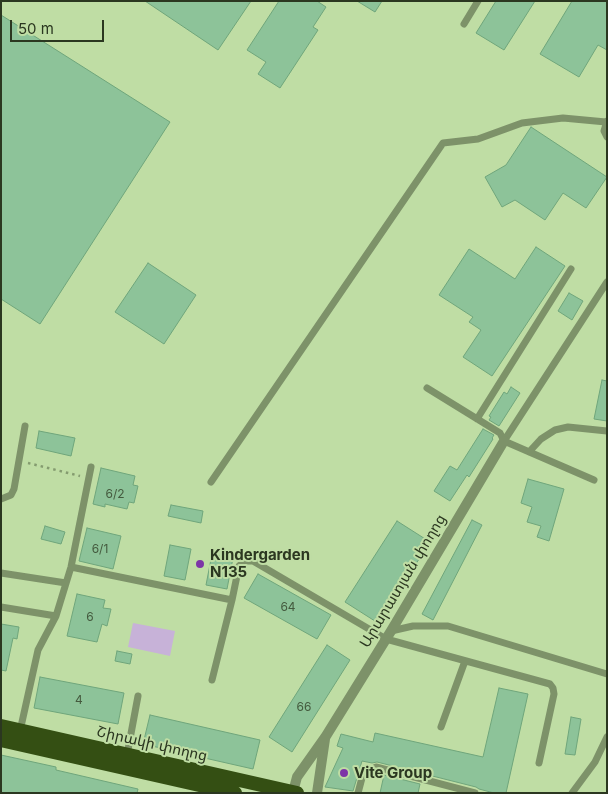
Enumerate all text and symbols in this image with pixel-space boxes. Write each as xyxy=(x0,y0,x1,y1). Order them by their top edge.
scale bar xyxy=(12,10,106,42)
text: 50 m xyxy=(18,19,54,38)
house number: 6/2 xyxy=(105,487,125,501)
street label: Արարատյան փողոց xyxy=(356,511,450,651)
house number: 6/1 xyxy=(92,542,108,556)
place label: Kindergarden N135 xyxy=(210,546,310,581)
marker: Kindergarden N135 xyxy=(194,558,206,570)
house number: 64 xyxy=(280,600,296,614)
house number: 6 xyxy=(86,610,94,624)
house number: 4 xyxy=(75,693,83,707)
house number: 66 xyxy=(297,700,311,714)
street label: Շիրակի փողոց xyxy=(95,723,209,765)
place label: Vite Group xyxy=(354,764,432,782)
marker: Vite Group xyxy=(338,767,350,779)

